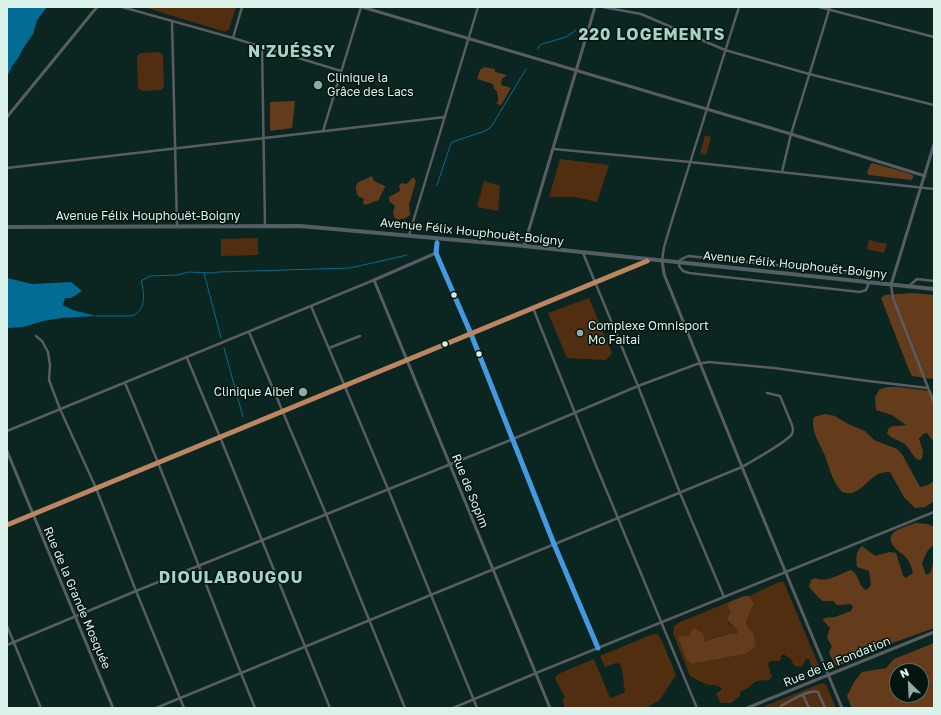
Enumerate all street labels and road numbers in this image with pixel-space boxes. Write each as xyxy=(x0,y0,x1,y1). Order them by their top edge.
street label: Avenue Félix Houphouët-Boigny xyxy=(56,209,240,223)
street label: Avenue Félix Houphouët-Boigny xyxy=(379,215,565,249)
street label: Avenue Félix Houphouët-Boigny xyxy=(702,248,888,282)
street label: Rue de Sopim xyxy=(449,452,491,530)
street label: Rue de la Grande Mosquée xyxy=(40,525,114,671)
street label: Rue de la Fondation xyxy=(781,634,893,690)

